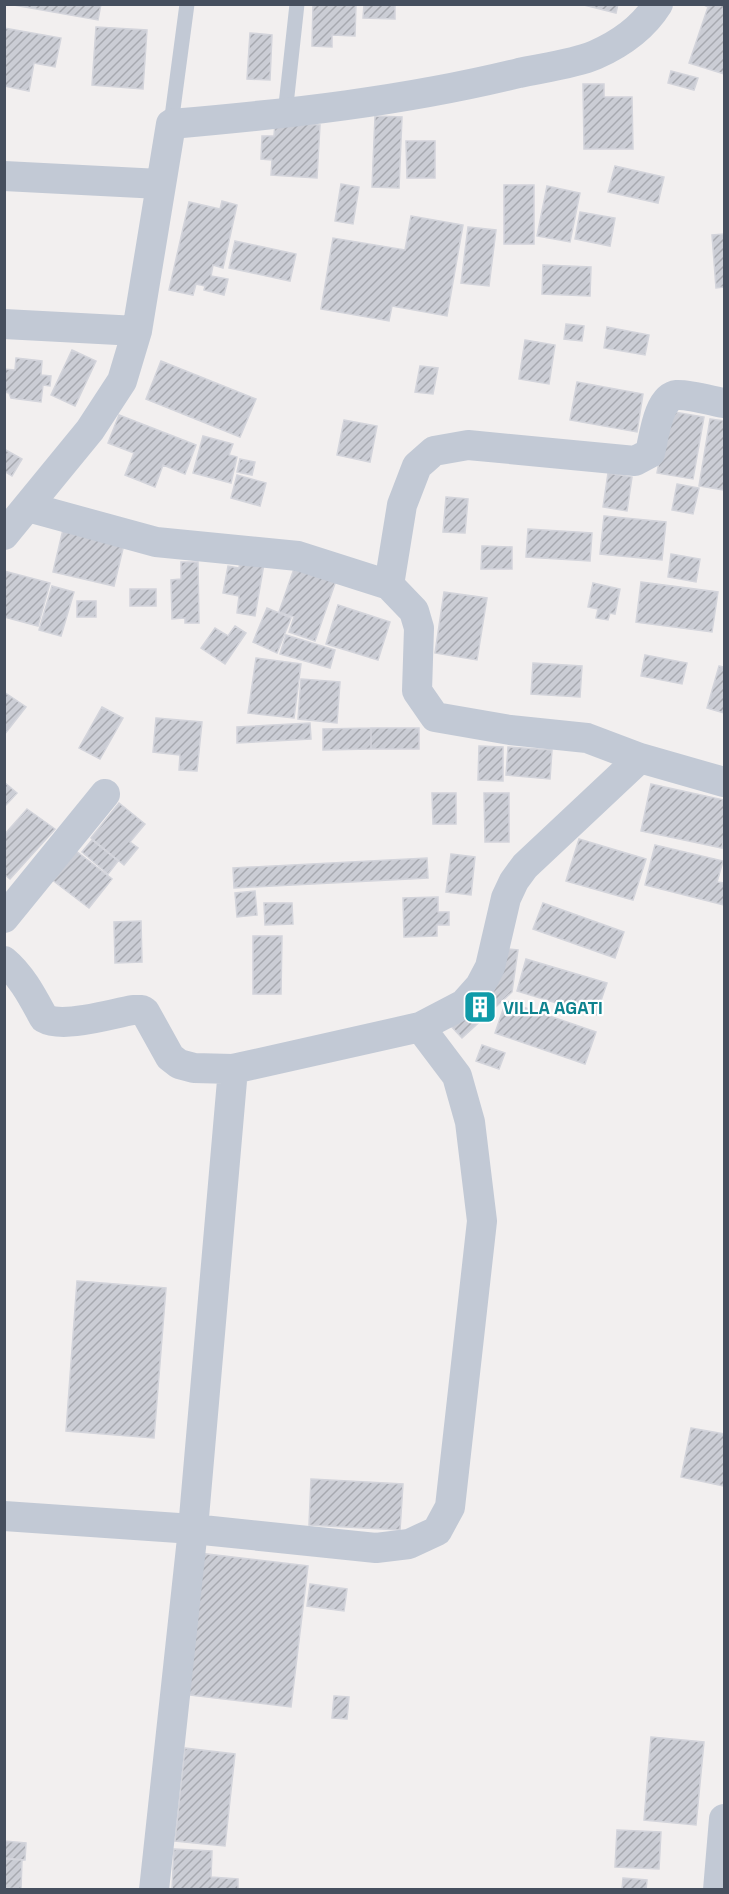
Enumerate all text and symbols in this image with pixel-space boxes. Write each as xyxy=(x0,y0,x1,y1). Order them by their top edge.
building icon: VILLA AGATI xyxy=(462,989,498,1025)
place label: VILLA AGATI xyxy=(503,996,603,1019)

